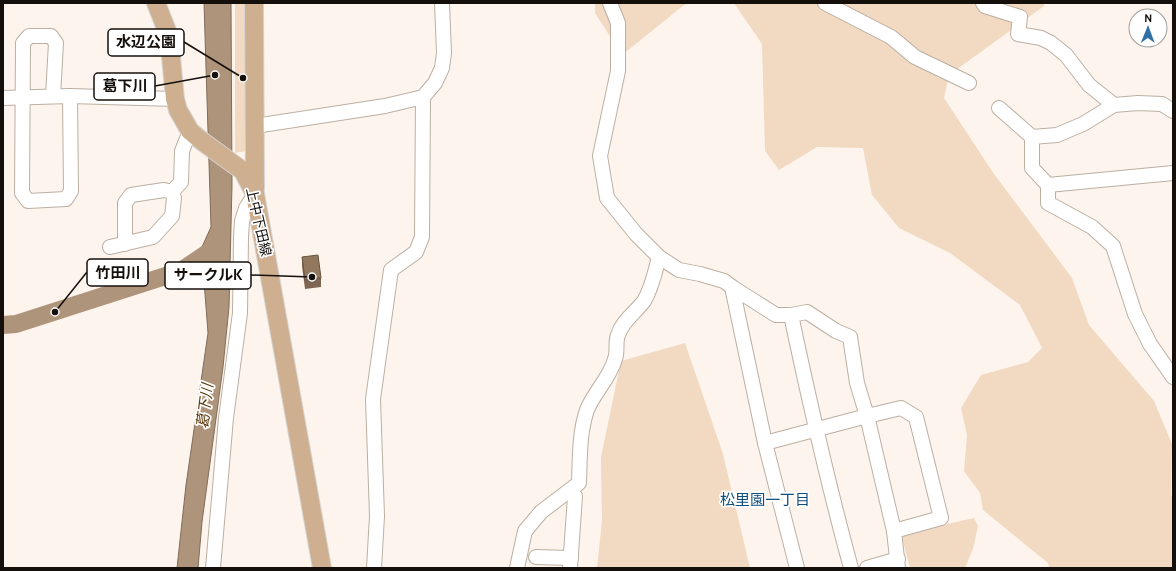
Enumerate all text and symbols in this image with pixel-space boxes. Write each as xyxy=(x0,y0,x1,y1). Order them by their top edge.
north arrow xyxy=(1128,8,1168,48)
text: N xyxy=(1144,11,1152,25)
callout: 水辺公園 xyxy=(108,29,184,56)
text: 水辺公園 xyxy=(116,33,176,51)
callout: 葛下川 xyxy=(94,73,155,100)
text: 葛下川 xyxy=(102,77,148,95)
street label: 上中下田線 xyxy=(242,186,276,258)
callout: 竹田川 xyxy=(87,259,148,286)
callout: サークルK xyxy=(165,262,251,289)
text: 竹田川 xyxy=(95,264,141,282)
text: サークルK xyxy=(174,266,243,284)
water label: 葛下川 xyxy=(193,381,217,429)
district label: 松里園一丁目 xyxy=(720,491,810,509)

